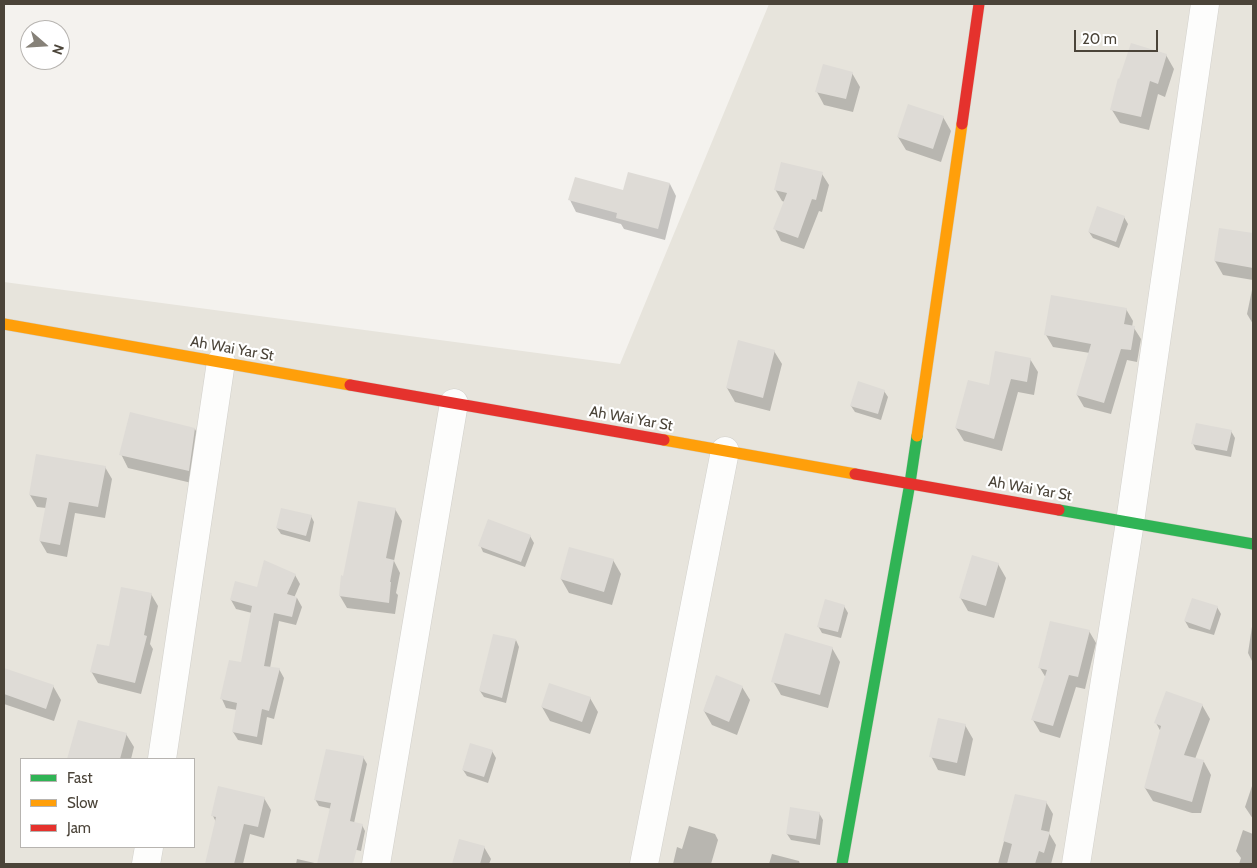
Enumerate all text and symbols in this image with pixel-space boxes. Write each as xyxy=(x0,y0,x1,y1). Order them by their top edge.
north arrow xyxy=(20,20,70,70)
scale bar xyxy=(1077,20,1161,52)
text: 20 m xyxy=(1082,30,1117,48)
text: N xyxy=(48,42,68,57)
street label: Ah Wai Yar St xyxy=(189,333,275,365)
street label: Ah Wai Yar St xyxy=(588,403,674,435)
street label: Ah Wai Yar St xyxy=(987,473,1073,505)
legend xyxy=(20,758,195,848)
text: Fast xyxy=(67,769,92,787)
text: Slow xyxy=(67,794,98,812)
text: Jam xyxy=(67,819,91,837)

